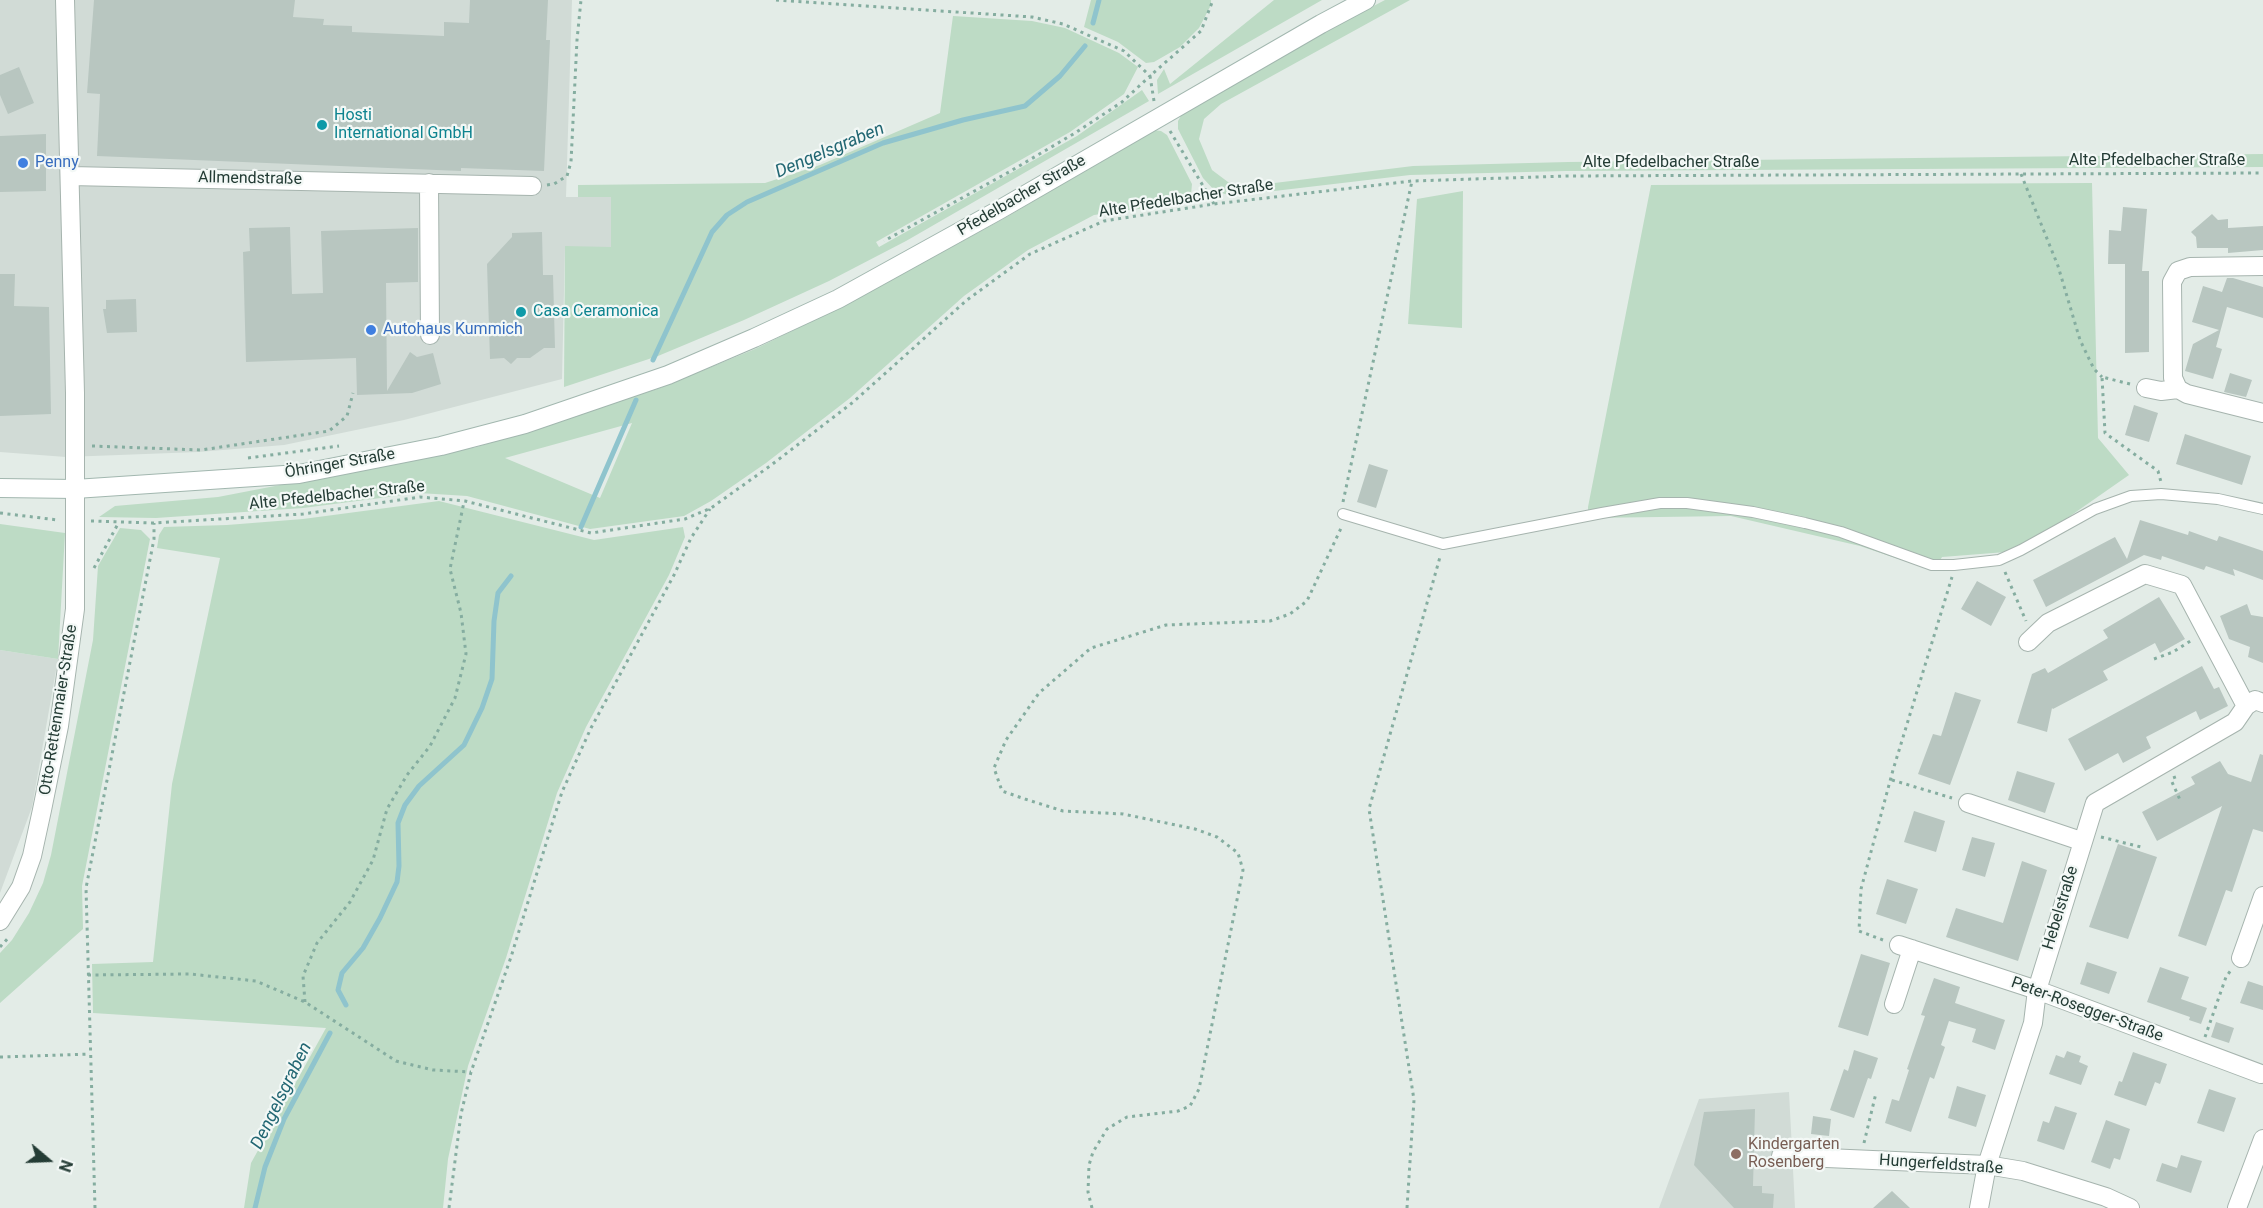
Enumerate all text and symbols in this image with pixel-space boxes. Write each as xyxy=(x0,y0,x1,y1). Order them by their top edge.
place label: Hosti International GmbH xyxy=(334,106,473,144)
marker: Hosti International GmbH xyxy=(315,118,329,132)
water label: Dengelsgraben xyxy=(772,118,888,184)
street label: Alte Pfedelbacher Straße xyxy=(2069,151,2245,171)
street label: Pfedelbacher Straße xyxy=(955,152,1089,240)
place label: Penny xyxy=(35,153,79,173)
street label: Alte Pfedelbacher Straße xyxy=(1583,153,1759,173)
marker: Penny xyxy=(16,156,30,170)
street label: Allmendstraße xyxy=(198,168,302,190)
street label: Alte Pfedelbacher Straße xyxy=(1097,176,1275,222)
place label: Casa Ceramonica xyxy=(533,302,659,322)
marker: Casa Ceramonica xyxy=(514,305,528,319)
place label: Autohaus Kummich xyxy=(383,320,523,340)
marker: Autohaus Kummich xyxy=(364,323,378,337)
street label: Öhringer Straße xyxy=(283,445,397,483)
street label: Alte Pfedelbacher Straße xyxy=(248,477,426,515)
street label: Otto-Rettenmaier-Straße xyxy=(36,623,82,797)
street label: Hebelstraße xyxy=(2039,864,2083,952)
street label: Peter-Rosegger-Straße xyxy=(2008,974,2166,1046)
water label: Dengelsgraben xyxy=(247,1039,317,1153)
north arrow xyxy=(18,1130,78,1190)
place label: Kindergarten Rosenberg xyxy=(1748,1135,1840,1173)
marker: Kindergarten Rosenberg xyxy=(1729,1147,1743,1161)
street label: Hungerfeldstraße xyxy=(1878,1151,2004,1179)
text: N xyxy=(55,1158,76,1174)

